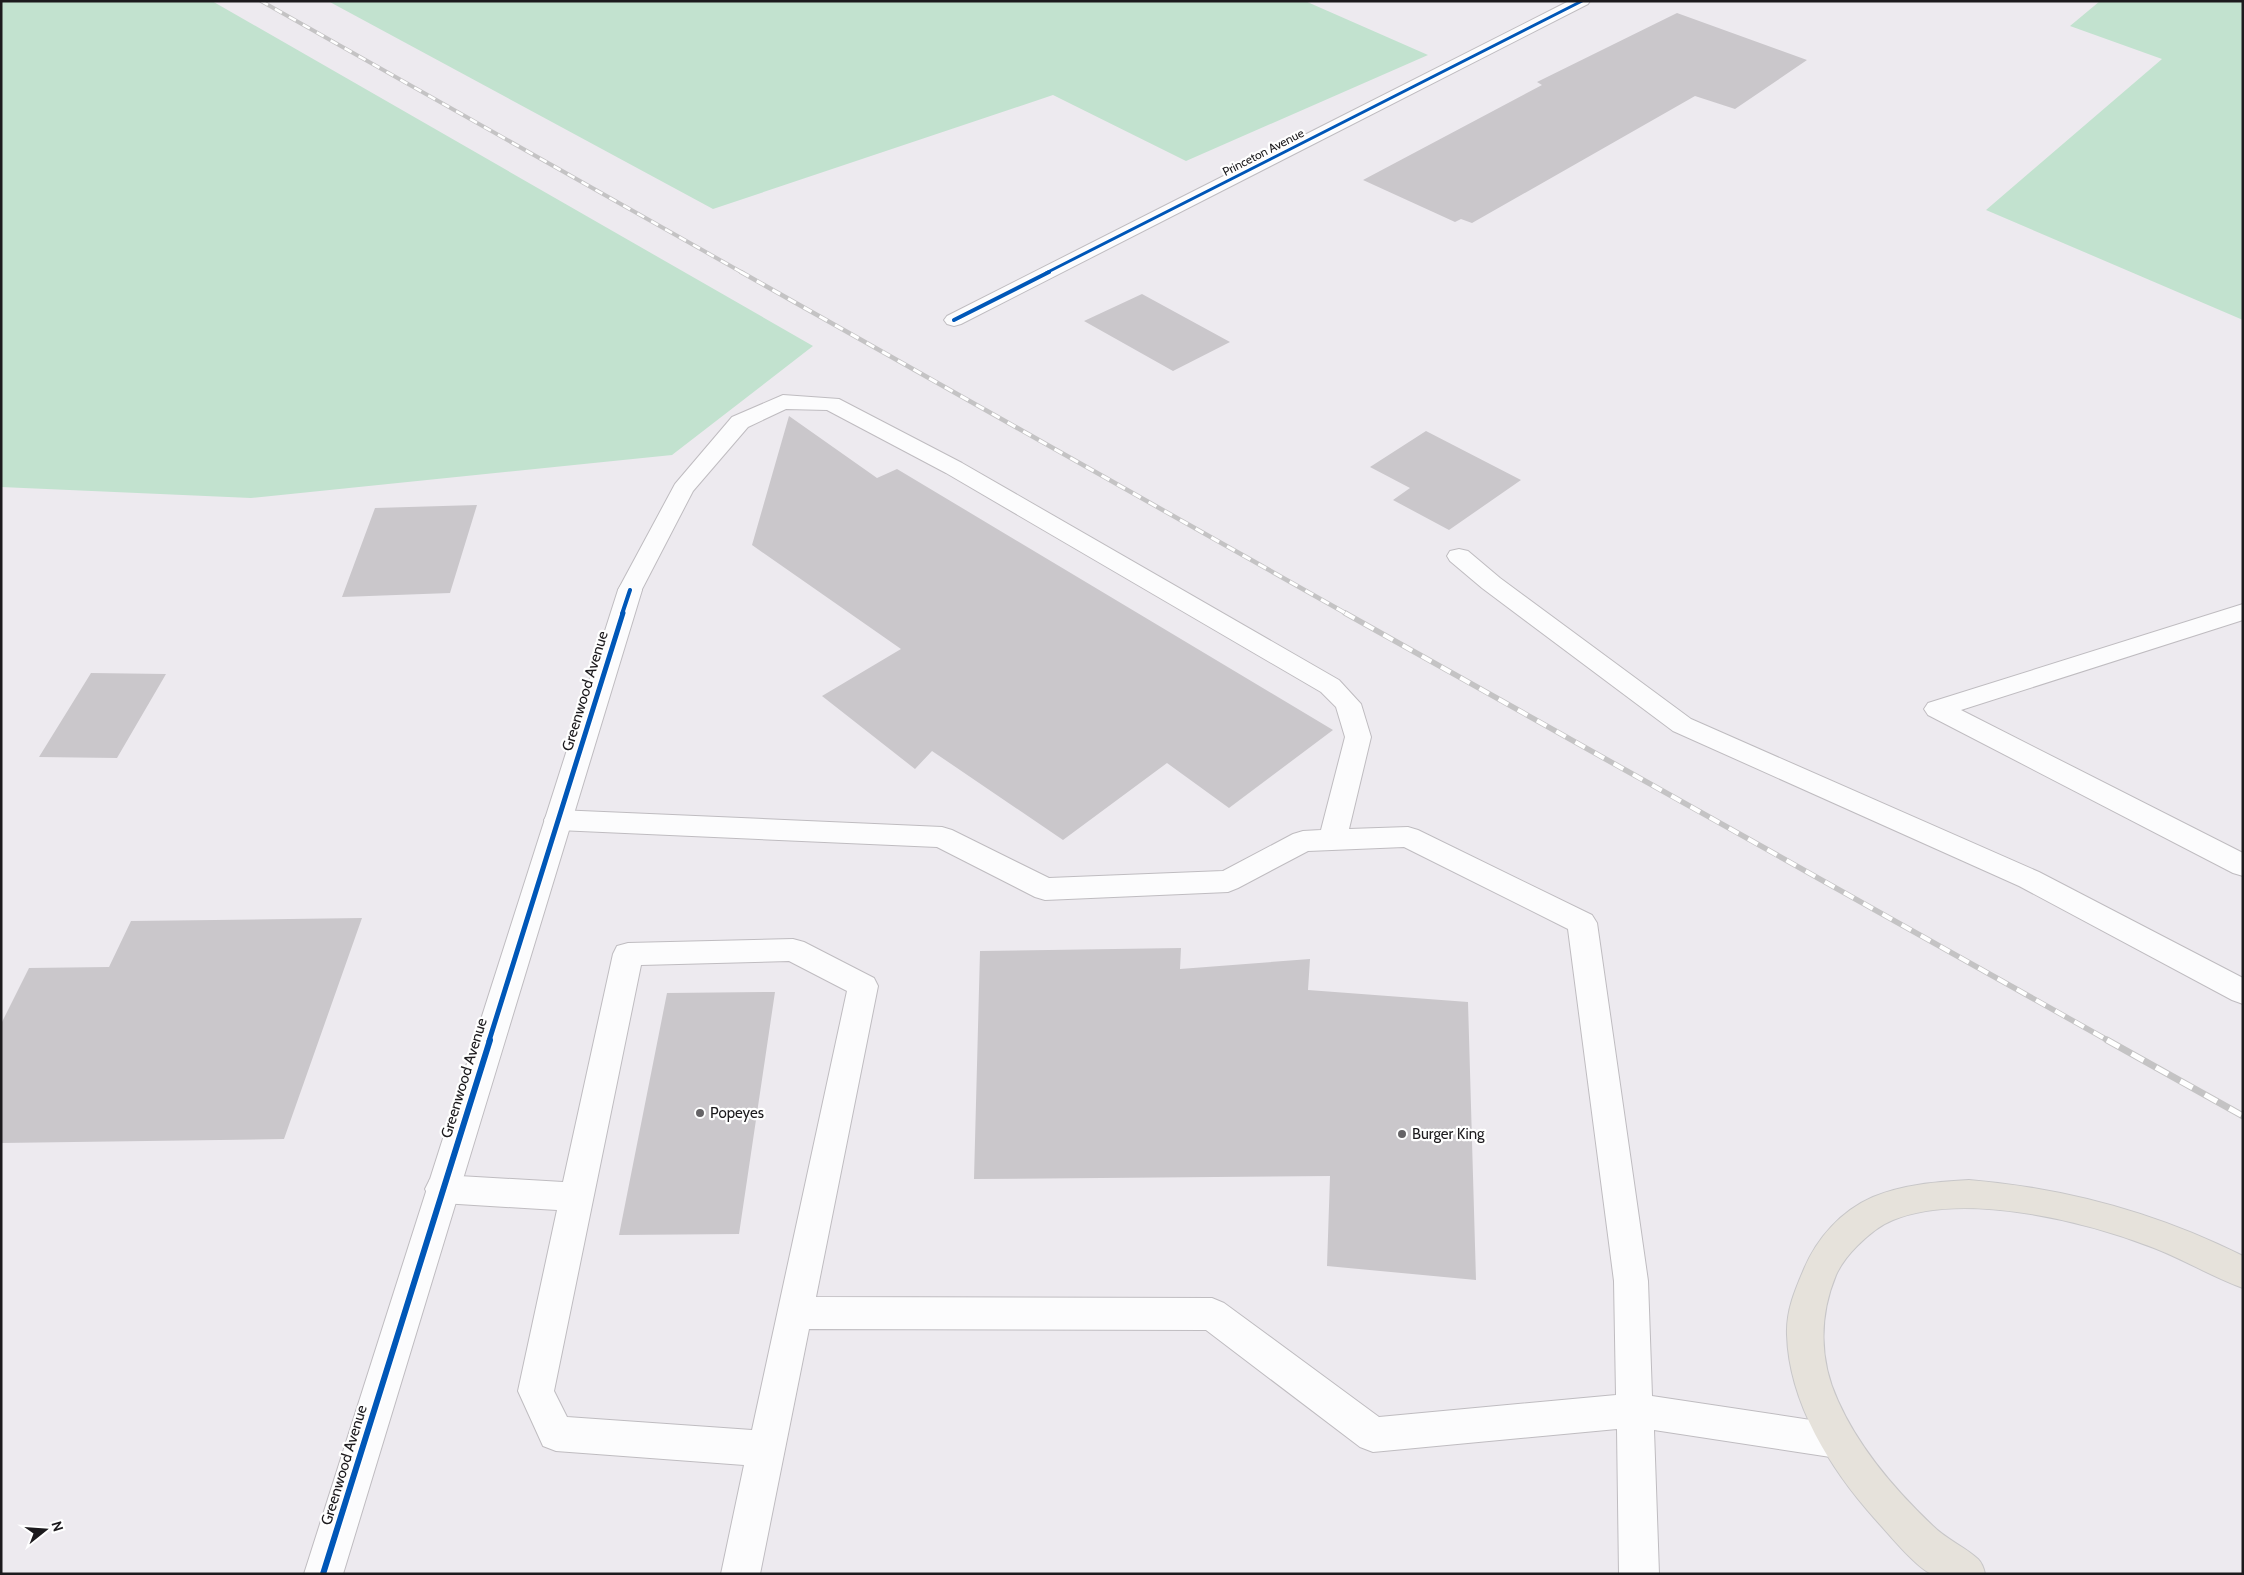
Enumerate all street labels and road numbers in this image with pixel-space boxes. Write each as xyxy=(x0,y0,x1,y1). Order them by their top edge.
street label: Princeton Avenue xyxy=(1220,125,1306,179)
street label: Greenwood Avenue xyxy=(558,628,612,753)
street label: Greenwood Avenue xyxy=(437,1015,491,1140)
street label: Greenwood Avenue xyxy=(317,1402,371,1527)

